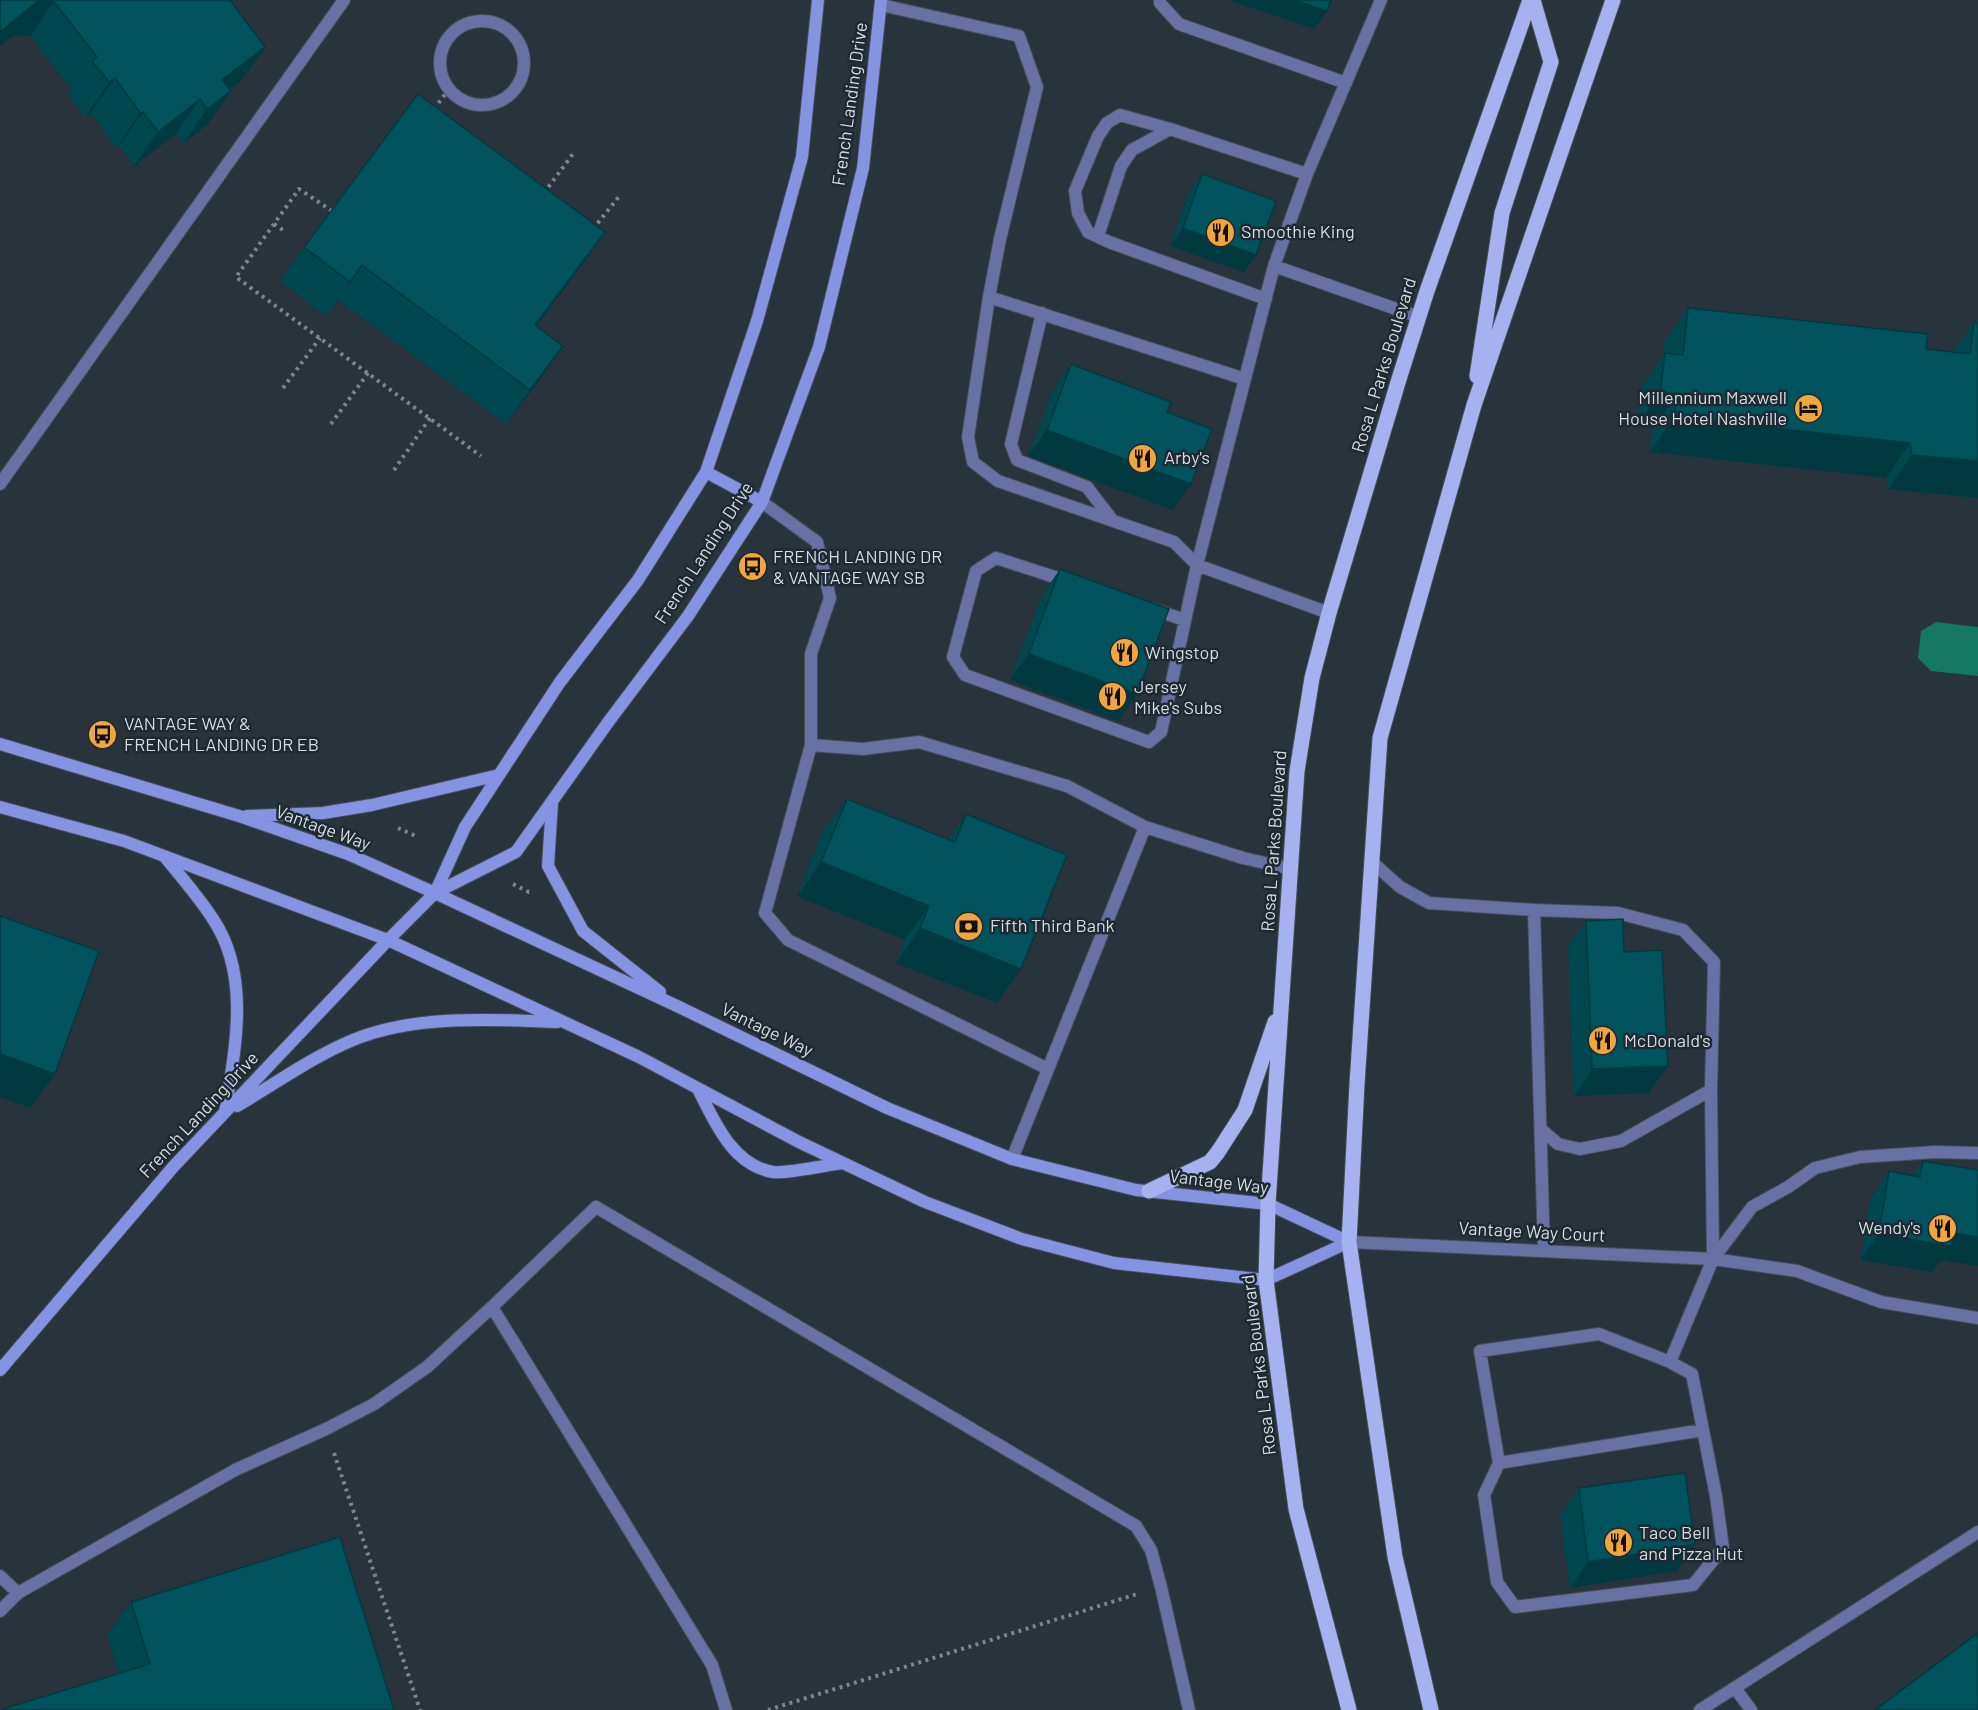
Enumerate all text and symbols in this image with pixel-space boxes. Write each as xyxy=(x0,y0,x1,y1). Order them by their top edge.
street label: French Landing Drive xyxy=(827,21,871,187)
restaurant icon: Smoothie King xyxy=(1204,216,1236,248)
place label: Smoothie King xyxy=(1241,220,1355,242)
street label: Rosa L Parks Boulevard xyxy=(1346,275,1420,455)
place label: Millennium Maxwell House Hotel Nashville xyxy=(1618,386,1787,429)
hotel icon: Millennium Maxwell House Hotel Nashville xyxy=(1792,392,1824,424)
restaurant icon: Arby's xyxy=(1127,442,1159,474)
place label: Arby's xyxy=(1164,446,1210,468)
street label: French Landing Drive xyxy=(649,477,757,628)
place label: FRENCH LANDING DR & VANTAGE WAY SB xyxy=(773,545,942,588)
bus stop icon: FRENCH LANDING DR & VANTAGE WAY SB xyxy=(736,551,768,583)
restaurant icon: Wingstop xyxy=(1108,637,1140,669)
place label: Wingstop xyxy=(1145,641,1219,663)
place label: Jersey Mike's Subs xyxy=(1134,675,1222,718)
restaurant icon: Jersey Mike's Subs xyxy=(1097,681,1129,713)
place label: VANTAGE WAY & FRENCH LANDING DR EB xyxy=(124,712,319,755)
bus stop icon: VANTAGE WAY & FRENCH LANDING DR EB xyxy=(87,718,119,750)
street label: Rosa L Parks Boulevard xyxy=(1256,750,1290,932)
street label: Vantage Way xyxy=(273,800,374,854)
bank icon: Fifth Third Bank xyxy=(953,910,985,942)
place label: Fifth Third Bank xyxy=(990,914,1115,936)
street label: Vantage Way xyxy=(718,997,817,1061)
restaurant icon: McDonald's xyxy=(1587,1025,1619,1057)
place label: McDonald's xyxy=(1624,1029,1711,1051)
street label: French Landing Drive xyxy=(134,1047,262,1182)
street label: Vantage Way xyxy=(1168,1164,1270,1198)
restaurant icon: Wendy's xyxy=(1926,1212,1958,1244)
street label: Vantage Way Court xyxy=(1458,1216,1606,1246)
place label: Wendy's xyxy=(1858,1216,1921,1238)
street label: Rosa L Parks Boulevard xyxy=(1236,1274,1280,1457)
place label: Taco Bell and Pizza Hut xyxy=(1639,1521,1743,1564)
restaurant icon: Taco Bell and Pizza Hut xyxy=(1602,1527,1634,1559)

